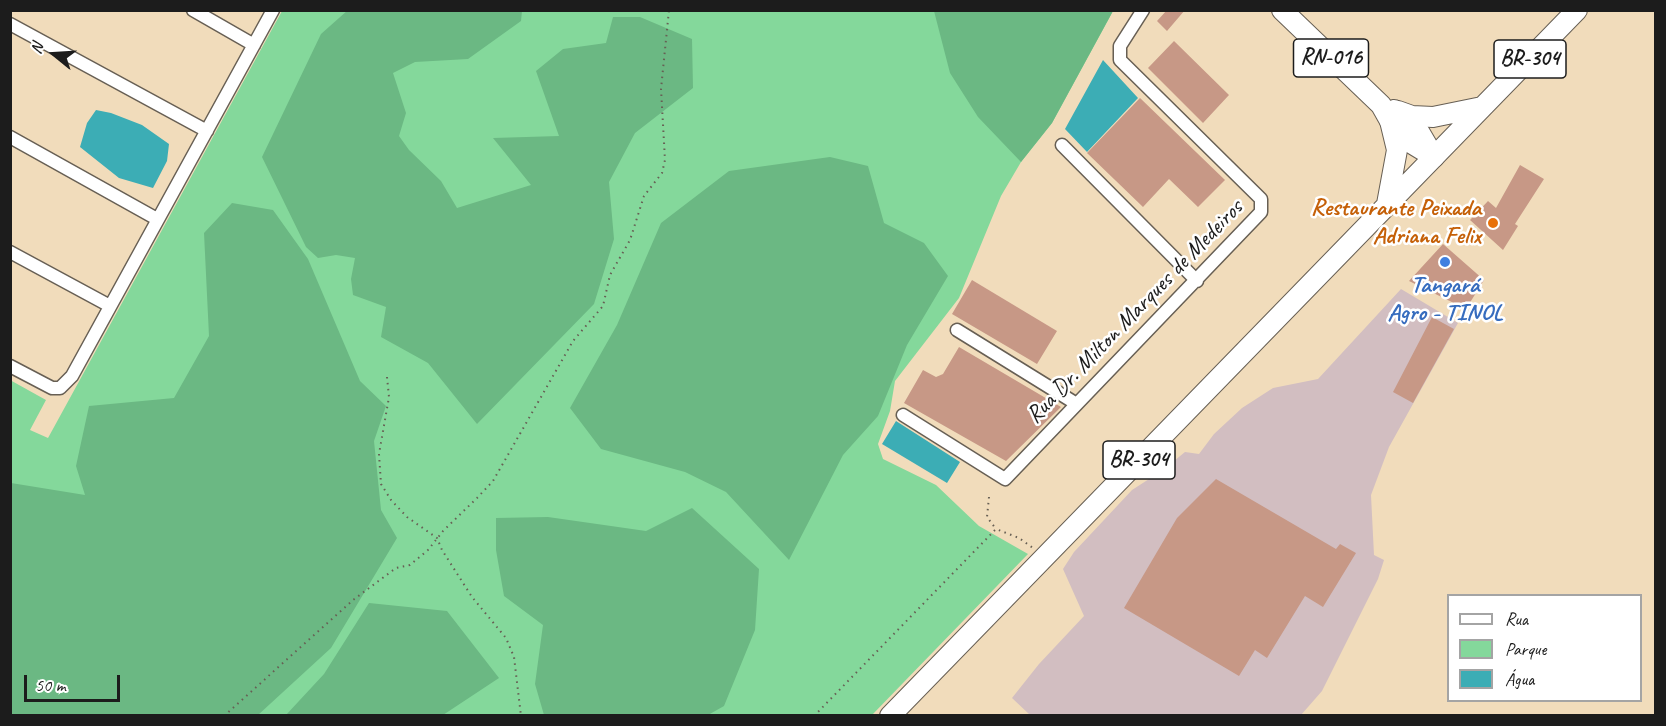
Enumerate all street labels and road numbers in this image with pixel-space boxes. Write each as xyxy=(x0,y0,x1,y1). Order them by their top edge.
road number: RN-016 xyxy=(1294,39,1368,77)
road number: BR-304 xyxy=(1494,40,1566,78)
street label: Rua Dr. Milton Marques de Medeiros xyxy=(1020,194,1250,430)
road number: BR-304 xyxy=(1103,441,1175,479)

